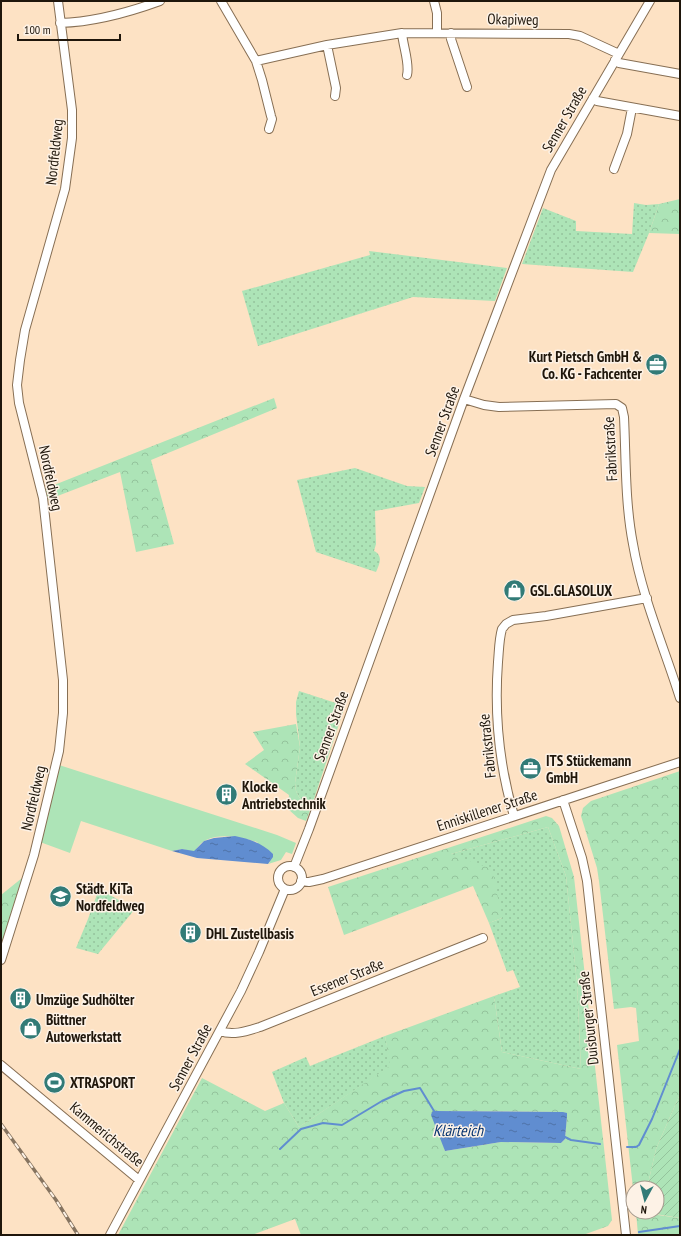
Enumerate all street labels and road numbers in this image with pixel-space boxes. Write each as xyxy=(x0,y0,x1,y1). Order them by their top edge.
street label: Okapiweg xyxy=(487,9,539,29)
street label: Senner Straße xyxy=(537,82,591,156)
street label: Nordfeldweg xyxy=(41,118,67,186)
street label: Senner Straße xyxy=(421,383,463,459)
street label: Fabrikstraße xyxy=(599,416,621,482)
street label: Nordfeldweg xyxy=(35,444,67,512)
street label: Senner Straße xyxy=(310,688,352,764)
street label: Fabrikstraße xyxy=(474,713,500,779)
street label: Nordfeldweg xyxy=(16,764,50,832)
street label: Enniskillener Straße xyxy=(434,785,540,835)
street label: Essener Straße xyxy=(308,954,386,1000)
street label: Duisburger Straße xyxy=(574,970,602,1066)
street label: Senner Straße xyxy=(164,1020,216,1094)
street label: Kammerichstraße xyxy=(66,1097,148,1171)

